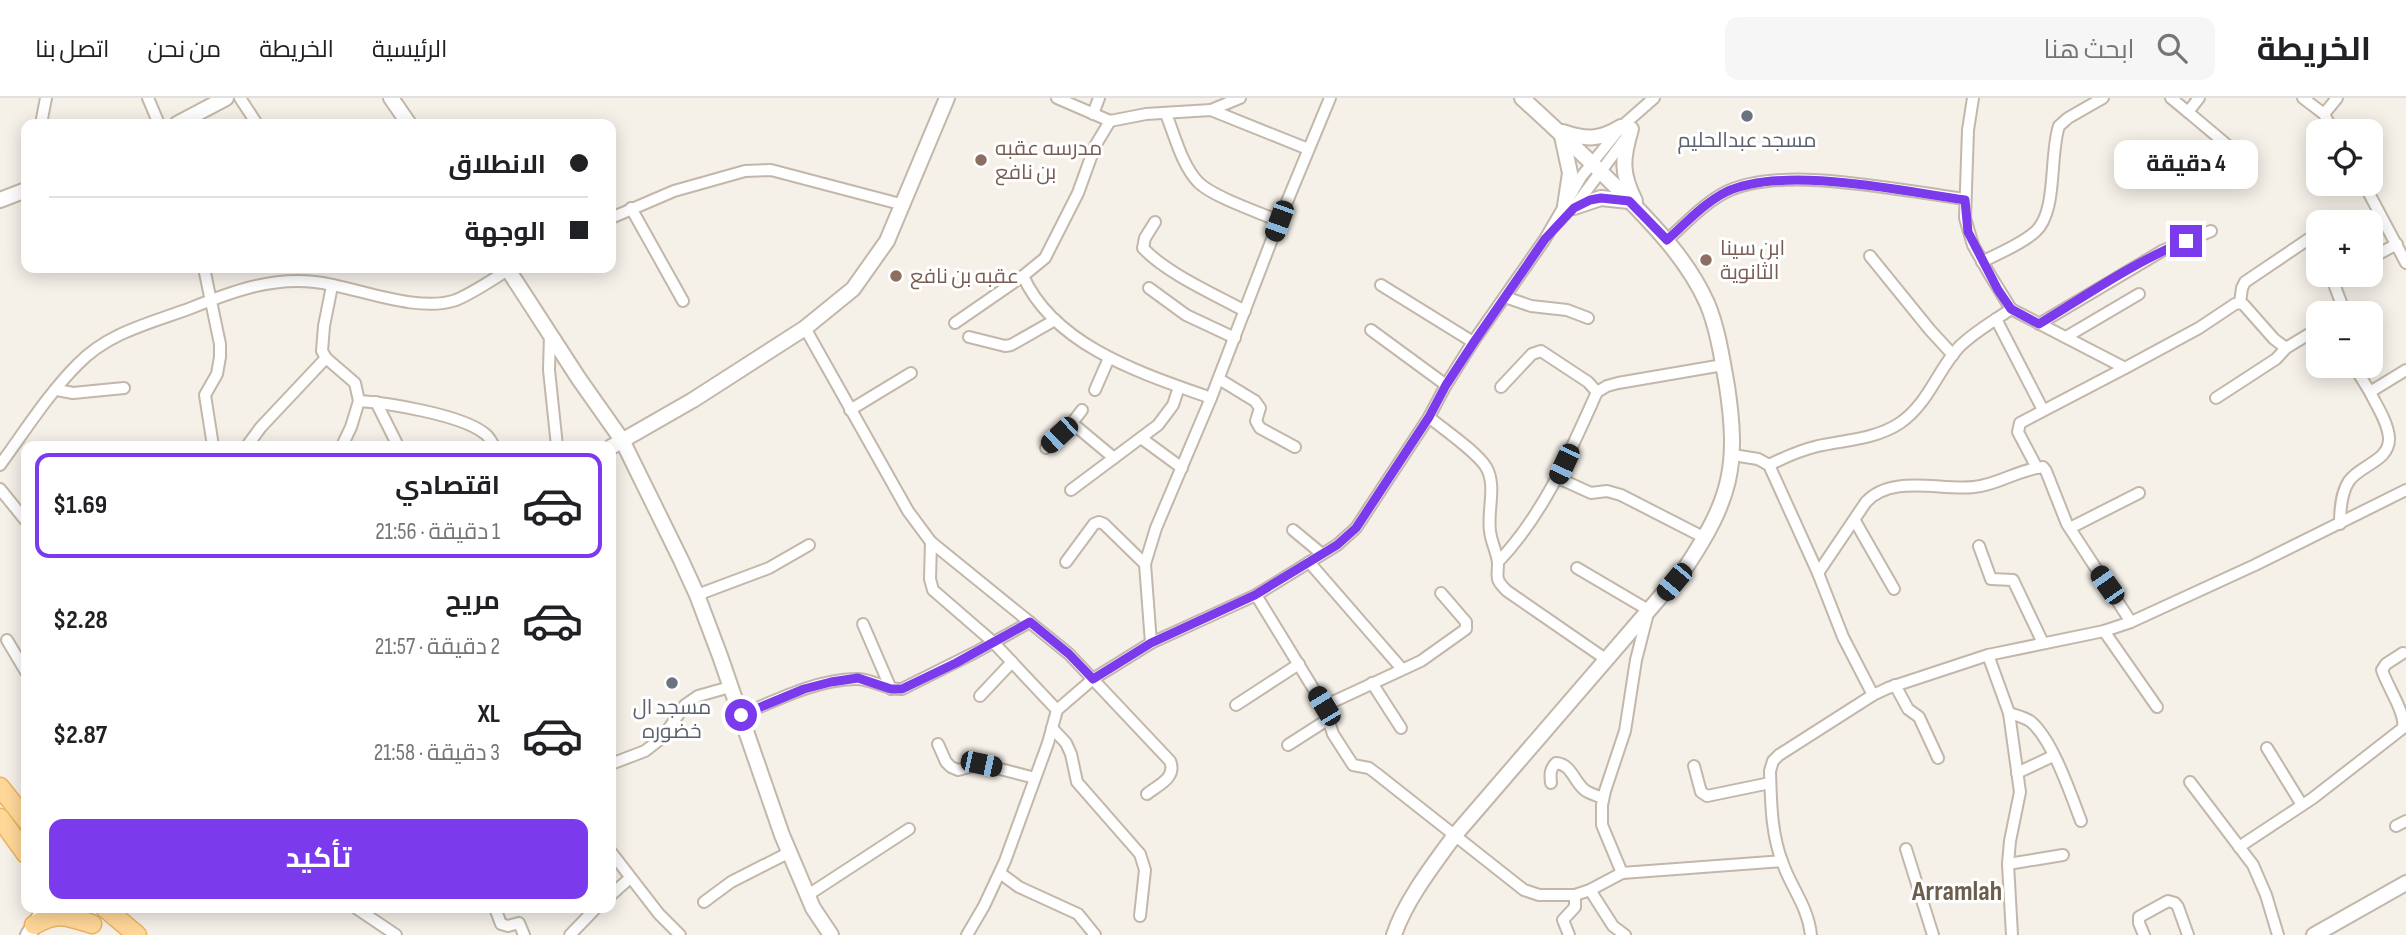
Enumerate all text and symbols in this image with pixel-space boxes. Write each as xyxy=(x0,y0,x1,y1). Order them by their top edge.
search box xyxy=(1725,17,2215,80)
icon: search xyxy=(2153,29,2191,67)
text: الخريطة xyxy=(2257,30,2371,70)
text: اتصل بنا xyxy=(35,35,109,64)
text: من نحن xyxy=(147,35,221,64)
text: الخريطة xyxy=(259,35,334,64)
text: الرئيسية xyxy=(372,35,447,64)
text: ابحث هنا xyxy=(2044,35,2135,66)
marker: مسجد عبدالحليم xyxy=(1739,108,1755,124)
map controls xyxy=(2306,119,2383,378)
button: locate xyxy=(2306,119,2383,196)
place label: مسجد عبدالحليم xyxy=(1677,128,1817,154)
place label: مدرسه عقبه بن نافع xyxy=(995,136,1102,186)
callout: 4 دقيقة xyxy=(2114,139,2258,188)
text: الانطلاق xyxy=(448,150,546,181)
text: 4 دقيقة xyxy=(2146,150,2226,178)
marker: مدرسه عقبه بن نافع xyxy=(973,152,989,168)
car xyxy=(1262,198,1297,244)
button: + xyxy=(2306,210,2383,287)
text: الوجهة xyxy=(465,217,546,248)
route end xyxy=(2170,225,2202,257)
place label: ابن سينا الثانوية xyxy=(1720,236,1785,285)
marker: ابن سينا الثانوية xyxy=(1698,252,1714,268)
place label: عقبه بن نافع xyxy=(910,264,1019,290)
marker: عقبه بن نافع xyxy=(888,268,904,284)
button: − xyxy=(2306,301,2383,378)
car xyxy=(1037,413,1082,457)
car xyxy=(1546,441,1583,487)
text: اقتصادي xyxy=(395,471,500,502)
icon: car xyxy=(521,474,584,537)
text: $1.69 xyxy=(53,490,107,521)
text: 1 دقيقة · 21:56 xyxy=(375,518,500,546)
car xyxy=(1653,559,1696,605)
car xyxy=(2087,562,2128,608)
text: مريح xyxy=(445,586,500,617)
icon: car xyxy=(521,589,584,652)
text: $2.28 xyxy=(53,605,108,636)
text: 2 دقيقة · 21:57 xyxy=(375,633,500,661)
marker: مسجد ال خضوره xyxy=(664,675,680,691)
car xyxy=(1305,683,1344,729)
place label: مسجد ال خضوره xyxy=(633,695,711,744)
text: XL xyxy=(478,699,500,730)
route start xyxy=(725,699,757,731)
icon: car xyxy=(521,704,584,767)
text: $2.87 xyxy=(53,720,107,751)
text: 3 دقيقة · 21:58 xyxy=(374,739,500,767)
car xyxy=(959,749,1004,779)
button: تأكيد xyxy=(49,819,588,899)
district label: Arramlah xyxy=(1911,875,2002,908)

